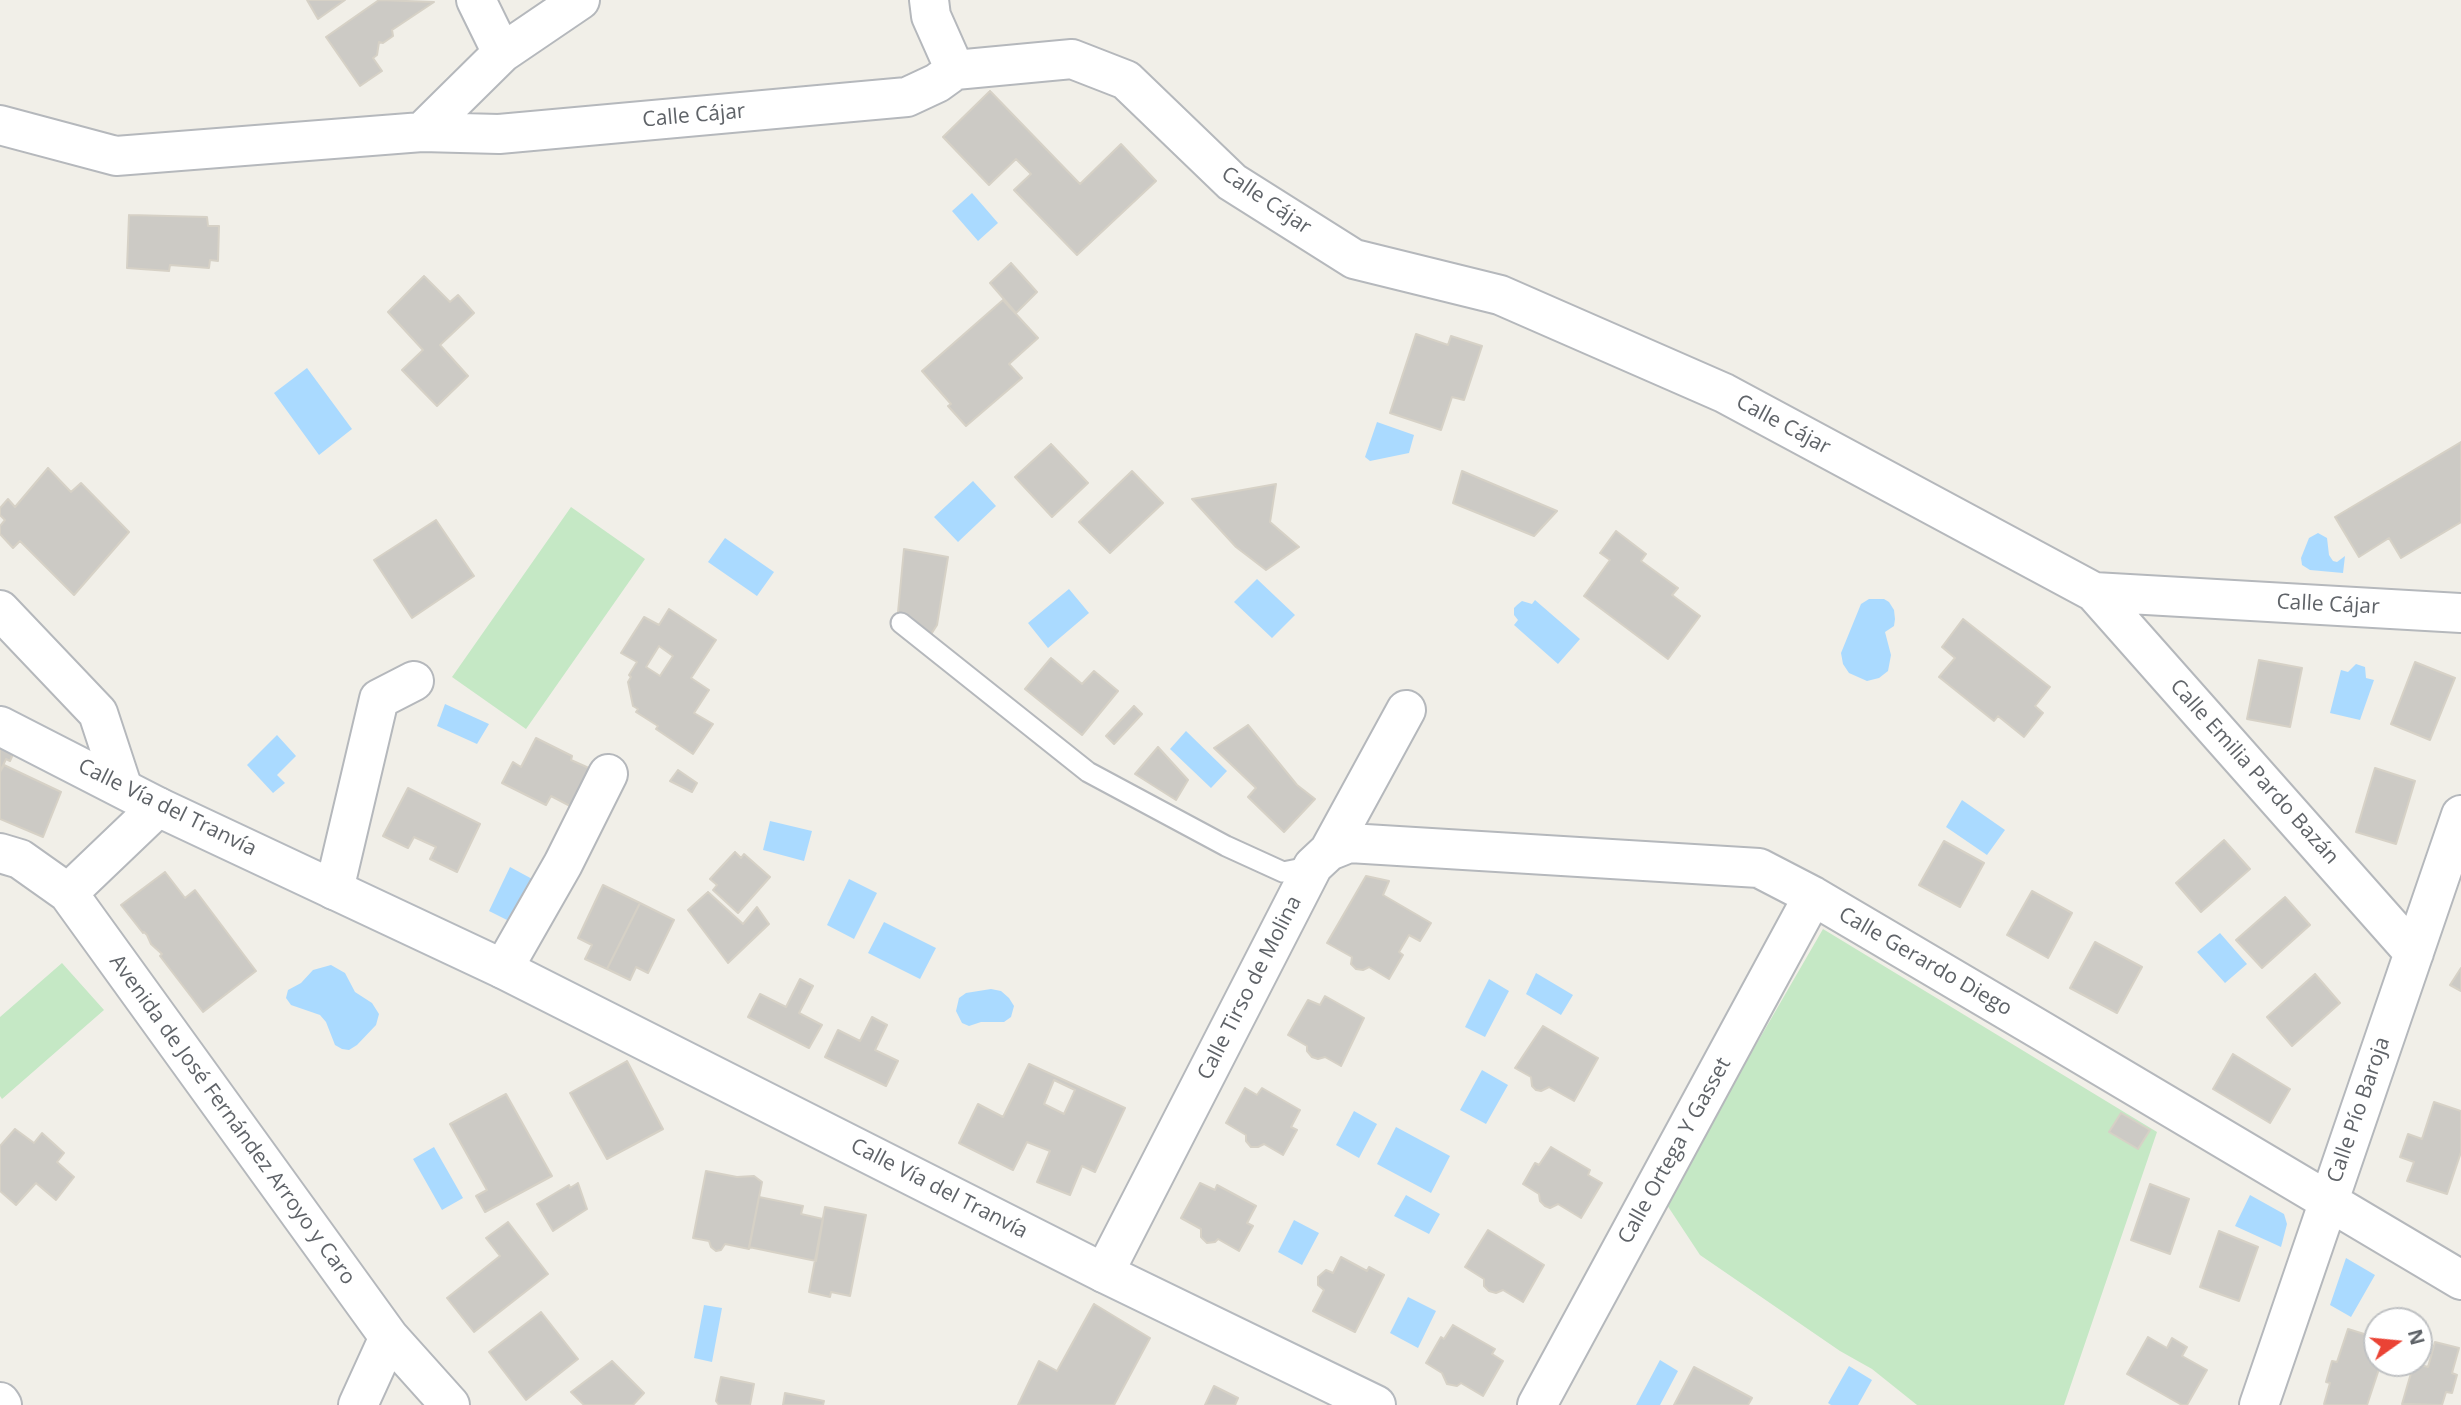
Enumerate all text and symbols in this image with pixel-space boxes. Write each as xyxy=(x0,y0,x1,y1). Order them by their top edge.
street label: Calle Cájar xyxy=(642,99,746,133)
street label: Calle Cájar xyxy=(1216,162,1316,240)
street label: Calle Cájar xyxy=(1732,390,1834,460)
street label: Calle Cájar xyxy=(2276,590,2380,620)
street label: Calle Emilia Pardo Bazán xyxy=(2164,674,2344,870)
street label: Calle Vía del Tranvía xyxy=(74,754,260,862)
street label: Calle Tirso de Molina xyxy=(1193,892,1307,1084)
street label: Calle Gerardo Diego xyxy=(1834,902,2016,1022)
street label: Avenida de José Fernández Arroyo y Caro xyxy=(104,950,360,1290)
street label: Calle Pío Baroja xyxy=(2322,1034,2396,1186)
street label: Calle Ortega Y Gasset xyxy=(1613,1054,1737,1248)
street label: Calle Vía del Tranvía xyxy=(846,1133,1032,1245)
north arrow xyxy=(2363,1307,2433,1377)
text: N xyxy=(2402,1326,2431,1348)

